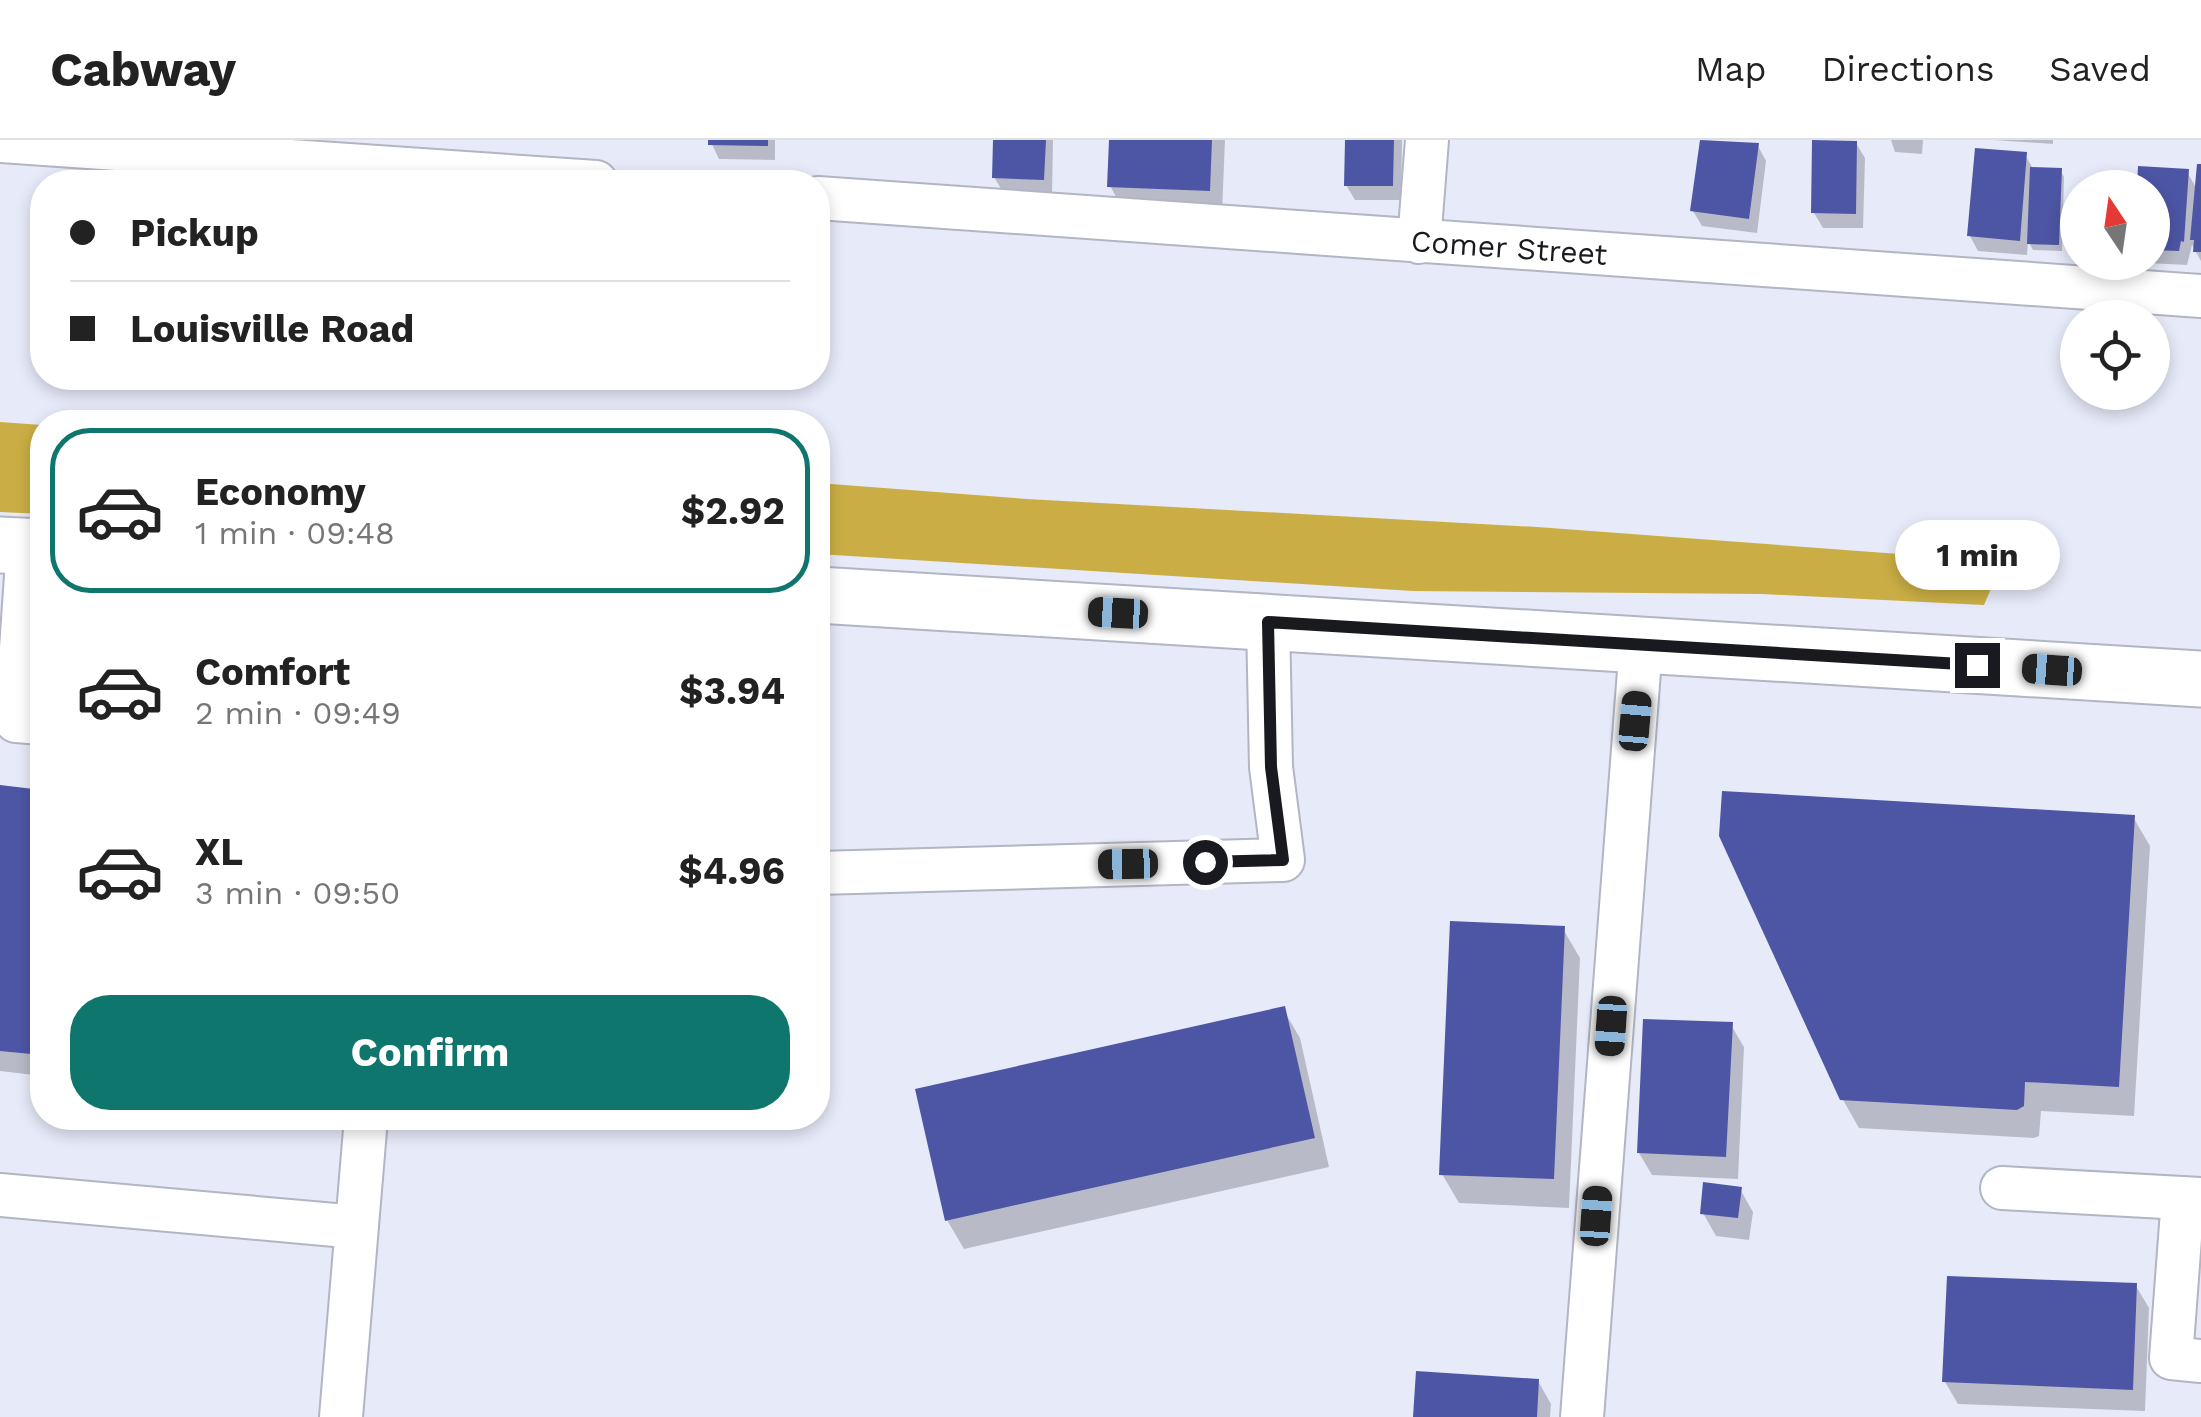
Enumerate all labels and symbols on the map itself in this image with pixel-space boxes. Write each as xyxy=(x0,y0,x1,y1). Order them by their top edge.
north arrow xyxy=(2060,170,2170,280)
street label: Comer Street xyxy=(1410,223,1609,272)
callout: 1 min xyxy=(1894,520,2060,590)
car xyxy=(1087,596,1149,630)
route end xyxy=(1955,643,2000,688)
car xyxy=(2021,653,2083,687)
car xyxy=(1617,690,1653,752)
route start xyxy=(1183,840,1228,885)
car xyxy=(1098,848,1158,880)
car xyxy=(1594,995,1628,1057)
car xyxy=(1579,1185,1613,1247)

